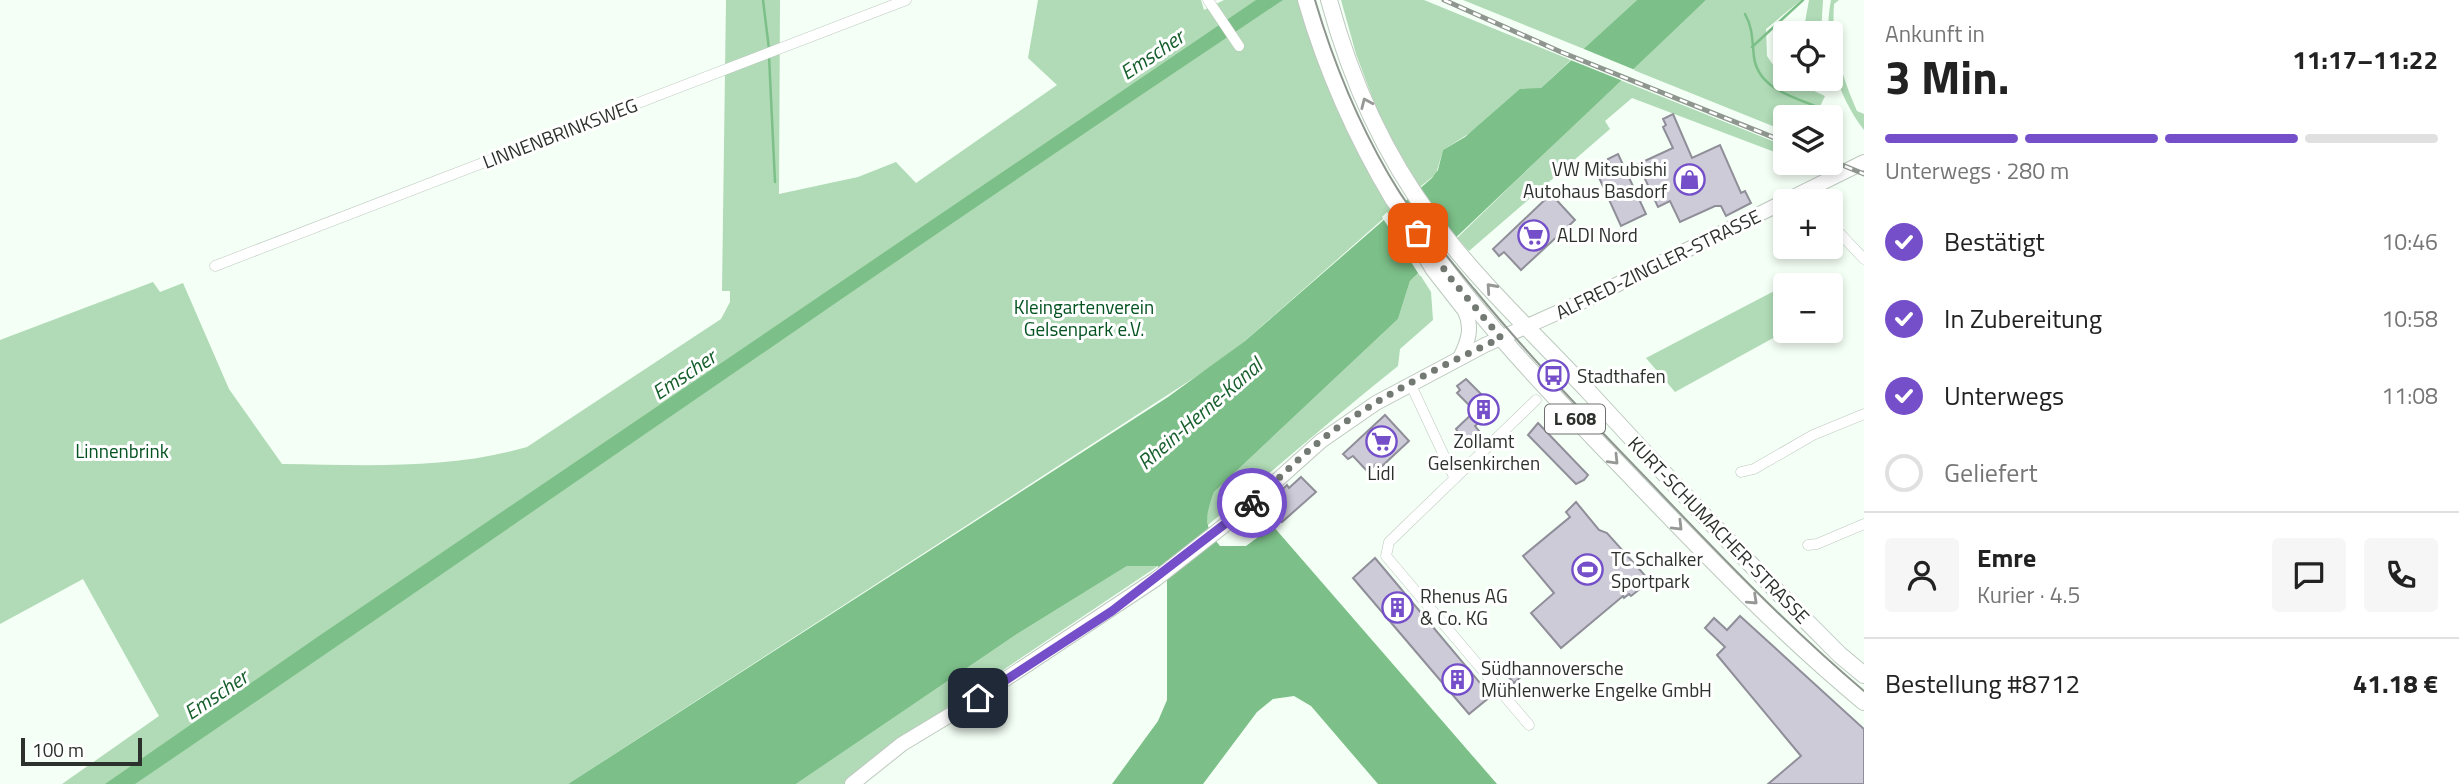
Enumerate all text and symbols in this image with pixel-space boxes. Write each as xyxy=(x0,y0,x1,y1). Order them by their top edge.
text: Ankunft in xyxy=(1885,16,1985,51)
water label: Emscher xyxy=(1113,20,1192,87)
map controls xyxy=(1773,21,1843,343)
button: locate xyxy=(1773,21,1843,91)
text: 11:17–11:22 xyxy=(2292,40,2438,79)
text: 3 Min. xyxy=(1885,42,2009,112)
street label: LINNENBRINKSWEG xyxy=(478,90,641,175)
one-way arrow xyxy=(1360,98,1374,110)
button: layers xyxy=(1773,105,1843,175)
text: Unterwegs · 280 m xyxy=(1885,153,2069,188)
place label: VW Mitsubishi Autohaus Basdorf xyxy=(1523,154,1668,205)
shop icon: VW Mitsubishi Autohaus Basdorf xyxy=(1673,163,1707,197)
button: + xyxy=(1773,189,1843,259)
street label: ALFRED-ZINGLER-STRASSE xyxy=(1550,201,1765,326)
pin xyxy=(1388,203,1448,263)
icon: bag xyxy=(1399,214,1437,252)
supermarket icon: ALDI Nord xyxy=(1517,218,1551,252)
place label: ALDI Nord xyxy=(1557,220,1638,249)
text: Bestätigt xyxy=(1944,222,2045,261)
icon: check xyxy=(1885,223,1923,261)
text: 10:46 xyxy=(2381,224,2438,259)
button: − xyxy=(1773,273,1843,343)
one-way arrow xyxy=(1487,283,1499,296)
park label: Kleingartenverein Gelsenpark e.V. xyxy=(1014,292,1154,343)
text: In Zubereitung xyxy=(1944,299,2102,338)
icon: check xyxy=(1885,300,1923,338)
text: 10:58 xyxy=(2381,301,2438,336)
water label: Emscher xyxy=(645,340,724,407)
water label: Rhein-Herne-Kanal xyxy=(1130,348,1271,477)
bus stop icon: Stadthafen xyxy=(1537,359,1571,393)
place label: Stadthafen xyxy=(1577,361,1666,390)
text: Unterwegs xyxy=(1944,376,2064,415)
icon: check xyxy=(1885,377,1923,415)
text: 11:08 xyxy=(2381,378,2438,413)
building icon: Zollamt Gelsenkirchen xyxy=(1467,393,1501,427)
road number: L 608 xyxy=(1545,404,1605,433)
supermarket icon: Lidl xyxy=(1364,425,1398,459)
place label: Zollamt Gelsenkirchen xyxy=(1428,426,1540,477)
street label: KURT-SCHUMACHER-STRASSE xyxy=(1622,429,1817,630)
park label: Linnenbrink xyxy=(75,436,169,465)
one-way arrow xyxy=(1606,451,1619,464)
text: Geliefert xyxy=(1944,453,2038,492)
place label: Lidl xyxy=(1367,458,1395,487)
courier xyxy=(1217,468,1287,538)
icon: bike xyxy=(1233,484,1271,522)
one-way arrow xyxy=(1670,517,1683,530)
button: person xyxy=(1885,538,1959,612)
text: Emre xyxy=(1977,538,2036,577)
button: chat xyxy=(2272,538,2346,612)
button: phone xyxy=(2364,538,2438,612)
place label: TC Schalker Sportpark xyxy=(1611,544,1703,595)
sports icon: TC Schalker Sportpark xyxy=(1571,553,1605,587)
text: Kurier · 4.5 xyxy=(1977,577,2080,612)
place label: Rhenus AG & Co. KG xyxy=(1420,581,1508,632)
building icon: Rhenus AG & Co. KG xyxy=(1380,590,1414,624)
one-way arrow xyxy=(1745,592,1758,605)
place label: Südhannoversche Mühlenwerke Engelke GmbH xyxy=(1481,653,1712,704)
water label: Emscher xyxy=(177,660,256,727)
building icon: Südhannoversche Mühlenwerke Engelke GmbH xyxy=(1441,662,1475,696)
text: Bestellung #8712 xyxy=(1885,664,2080,703)
text: 41.18 € xyxy=(2353,664,2438,703)
pin xyxy=(948,668,1008,728)
icon: home xyxy=(959,679,997,717)
scale bar xyxy=(21,735,142,767)
text: 100 m xyxy=(32,735,84,764)

